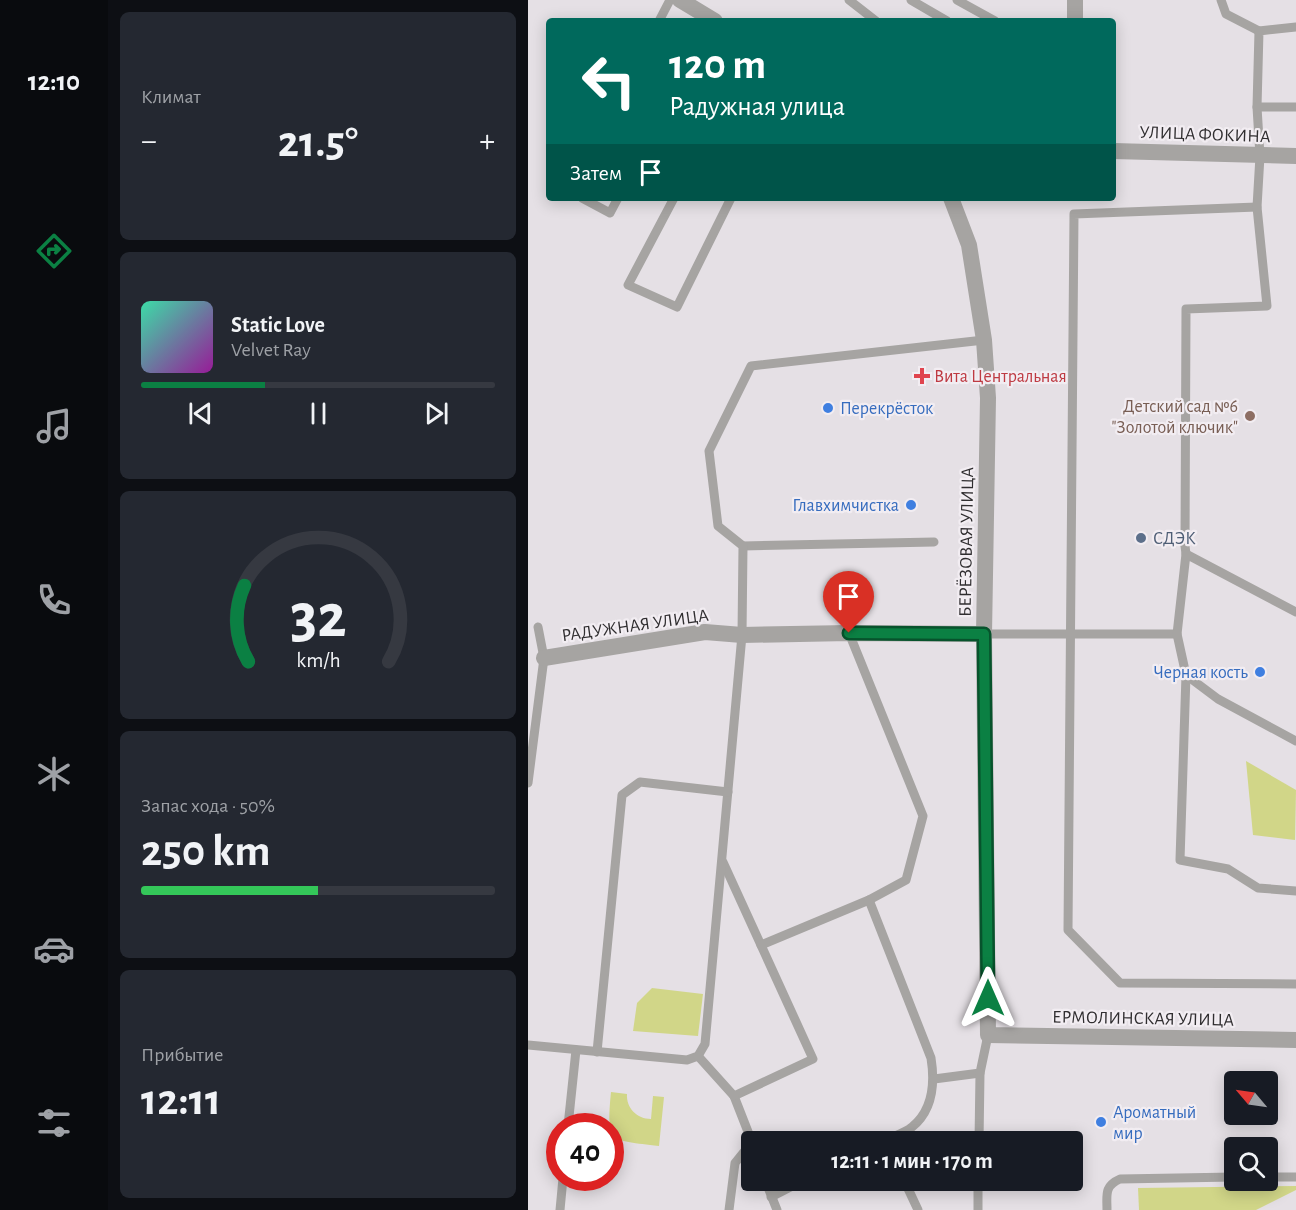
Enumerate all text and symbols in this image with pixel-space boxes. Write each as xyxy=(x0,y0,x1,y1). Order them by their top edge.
icon: left xyxy=(570,42,648,120)
text: 120 m xyxy=(669,44,766,86)
text: 12:10 xyxy=(28,68,80,95)
text: Климат xyxy=(141,87,201,107)
text: Радужная улица xyxy=(669,93,845,120)
text: 21.5° xyxy=(278,120,358,165)
street label: УЛИЦА ФОКИНА xyxy=(1139,124,1271,146)
text: − xyxy=(141,125,157,158)
text: + xyxy=(479,125,495,158)
icon: arrive xyxy=(634,156,667,189)
text: Затем xyxy=(570,162,622,184)
icon: directions xyxy=(33,230,75,272)
text: Static Love xyxy=(231,314,325,336)
text: Velvet Ray xyxy=(231,340,311,360)
place label: Вита Центральная xyxy=(934,368,1067,386)
marker: Вита Центральная xyxy=(915,369,929,383)
icon: previous xyxy=(184,397,217,430)
icon: pause xyxy=(302,397,335,430)
icon: next xyxy=(420,397,453,430)
place label: Детский сад №6 "Золотой ключик" xyxy=(1111,398,1238,437)
place label: Перекрёсток xyxy=(840,400,934,418)
marker: Перекрёсток xyxy=(821,401,835,415)
icon: music xyxy=(33,405,75,447)
marker: Детский сад №6 "Золотой ключик" xyxy=(1243,409,1257,423)
street label: БЕРЁЗОВАЯ УЛИЦА xyxy=(955,466,977,617)
place label: Главхимчистка xyxy=(792,497,899,515)
marker: Главхимчистка xyxy=(904,498,918,512)
place label: СДЭК xyxy=(1153,530,1196,548)
marker: СДЭК xyxy=(1134,531,1148,545)
pin xyxy=(823,571,874,633)
icon: phone xyxy=(33,579,75,621)
icon: arrive xyxy=(832,580,865,613)
text: 32 xyxy=(290,586,346,648)
street label: РАДУЖНАЯ УЛИЦА xyxy=(561,607,710,645)
text: km/h xyxy=(296,650,340,671)
place label: Черная кость xyxy=(1153,664,1248,682)
marker: Черная кость xyxy=(1253,665,1267,679)
icon: climate xyxy=(33,753,75,795)
text: Запас хода · 50% xyxy=(141,796,275,816)
text: 250 km xyxy=(141,829,270,874)
icon: car xyxy=(33,928,75,970)
position arrow xyxy=(956,966,1020,1030)
street label: ЕРМОЛИНСКАЯ УЛИЦА xyxy=(1052,1008,1234,1030)
text: Прибытие xyxy=(141,1045,223,1065)
north arrow xyxy=(1224,1071,1278,1125)
map controls xyxy=(1224,1071,1278,1191)
text: 12:11 xyxy=(141,1078,221,1123)
icon: filters xyxy=(33,1102,75,1144)
place label: Ароматный мир xyxy=(1113,1104,1196,1143)
speed limit sign: 40 xyxy=(546,1113,624,1191)
marker: Ароматный мир xyxy=(1094,1115,1108,1129)
button: search xyxy=(1224,1137,1278,1191)
text: 12:11 · 1 мин · 170 m xyxy=(831,1150,993,1172)

